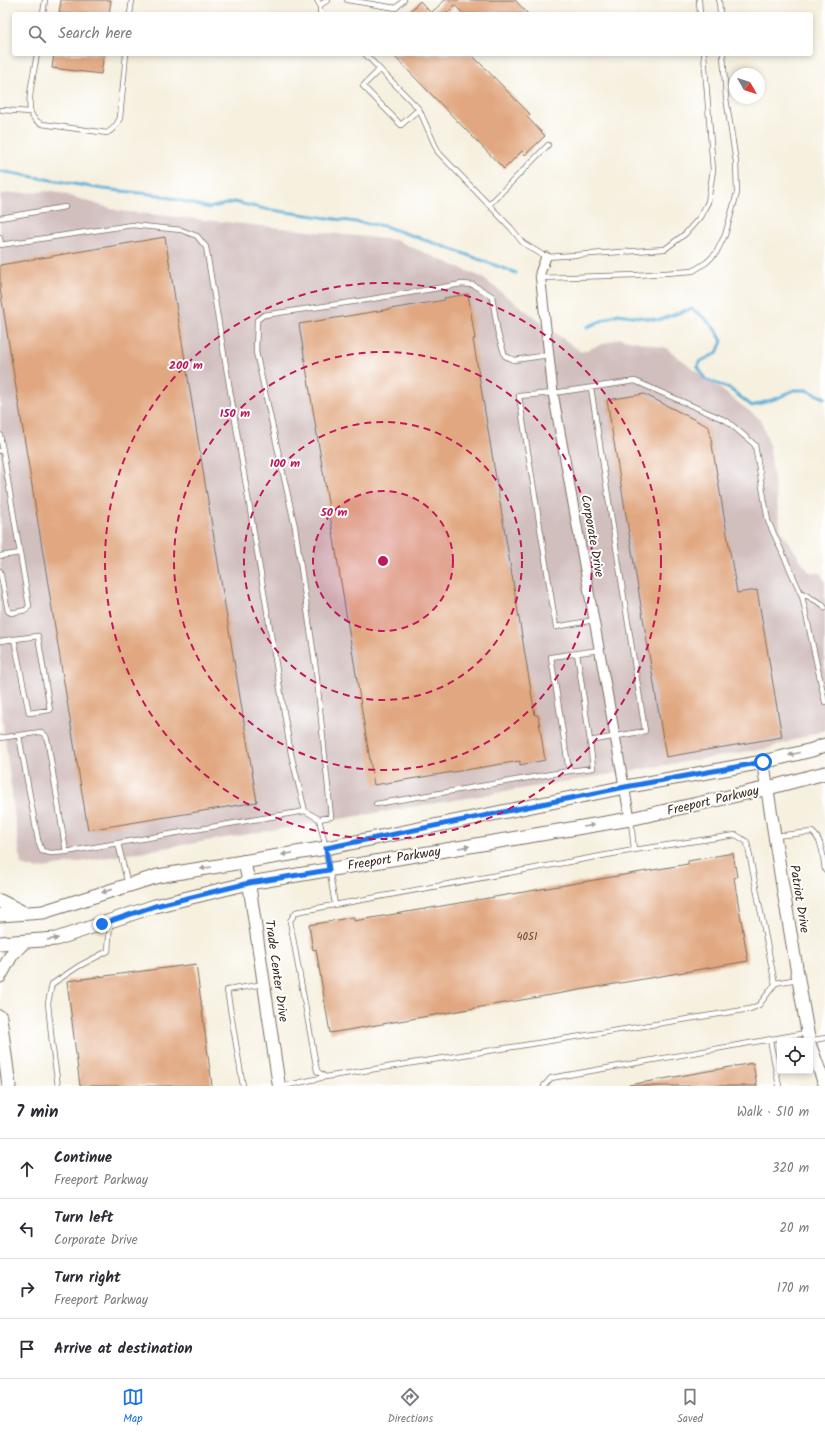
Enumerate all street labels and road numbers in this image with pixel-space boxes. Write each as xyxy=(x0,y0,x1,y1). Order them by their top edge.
street label: Corporate Drive xyxy=(574,493,610,579)
street label: Freeport Parkway xyxy=(665,780,762,822)
street label: Freeport Parkway xyxy=(346,841,443,877)
street label: Patriot Drive xyxy=(783,863,815,935)
street label: Trade Center Drive xyxy=(258,919,294,1024)

